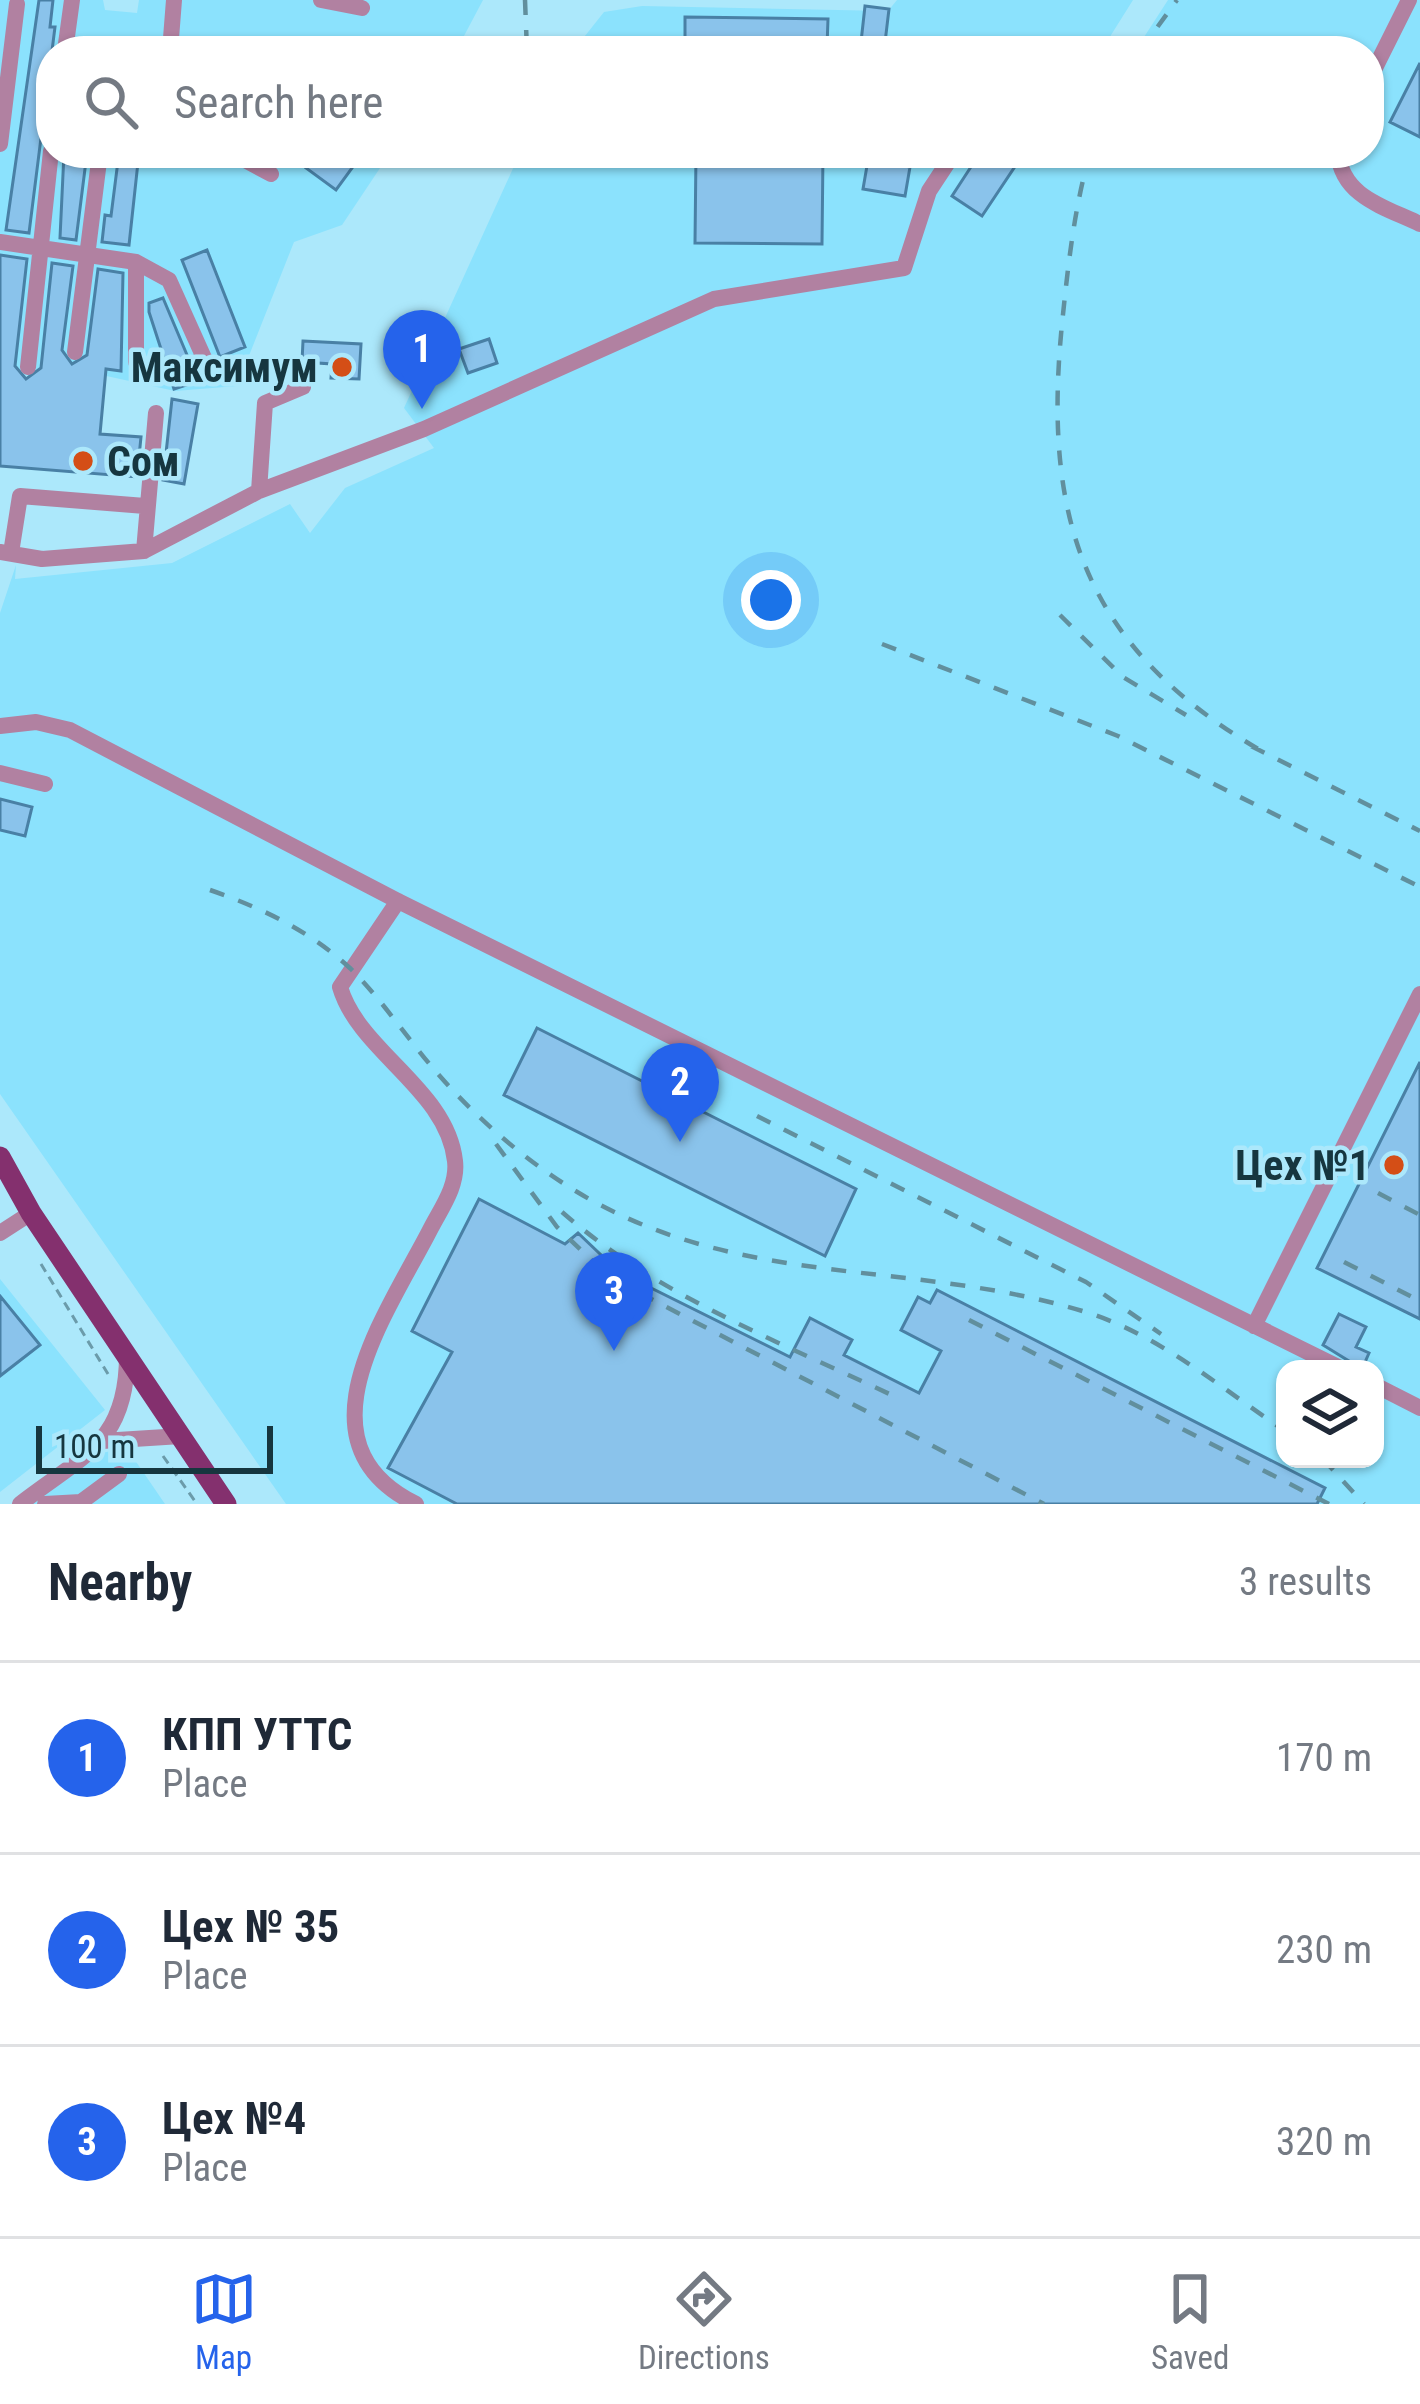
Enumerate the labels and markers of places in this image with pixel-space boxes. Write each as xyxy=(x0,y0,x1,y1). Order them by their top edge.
pin: 1 xyxy=(383,310,461,409)
place label: Максимум xyxy=(131,343,318,392)
marker: Максимум xyxy=(329,354,355,380)
place label: Сом xyxy=(107,437,180,486)
marker: Сом xyxy=(70,448,96,474)
pin: 2 xyxy=(641,1043,719,1142)
place label: Цех №1 xyxy=(1235,1141,1370,1190)
marker: Цех №1 xyxy=(1381,1152,1407,1178)
pin: 3 xyxy=(575,1252,653,1351)

